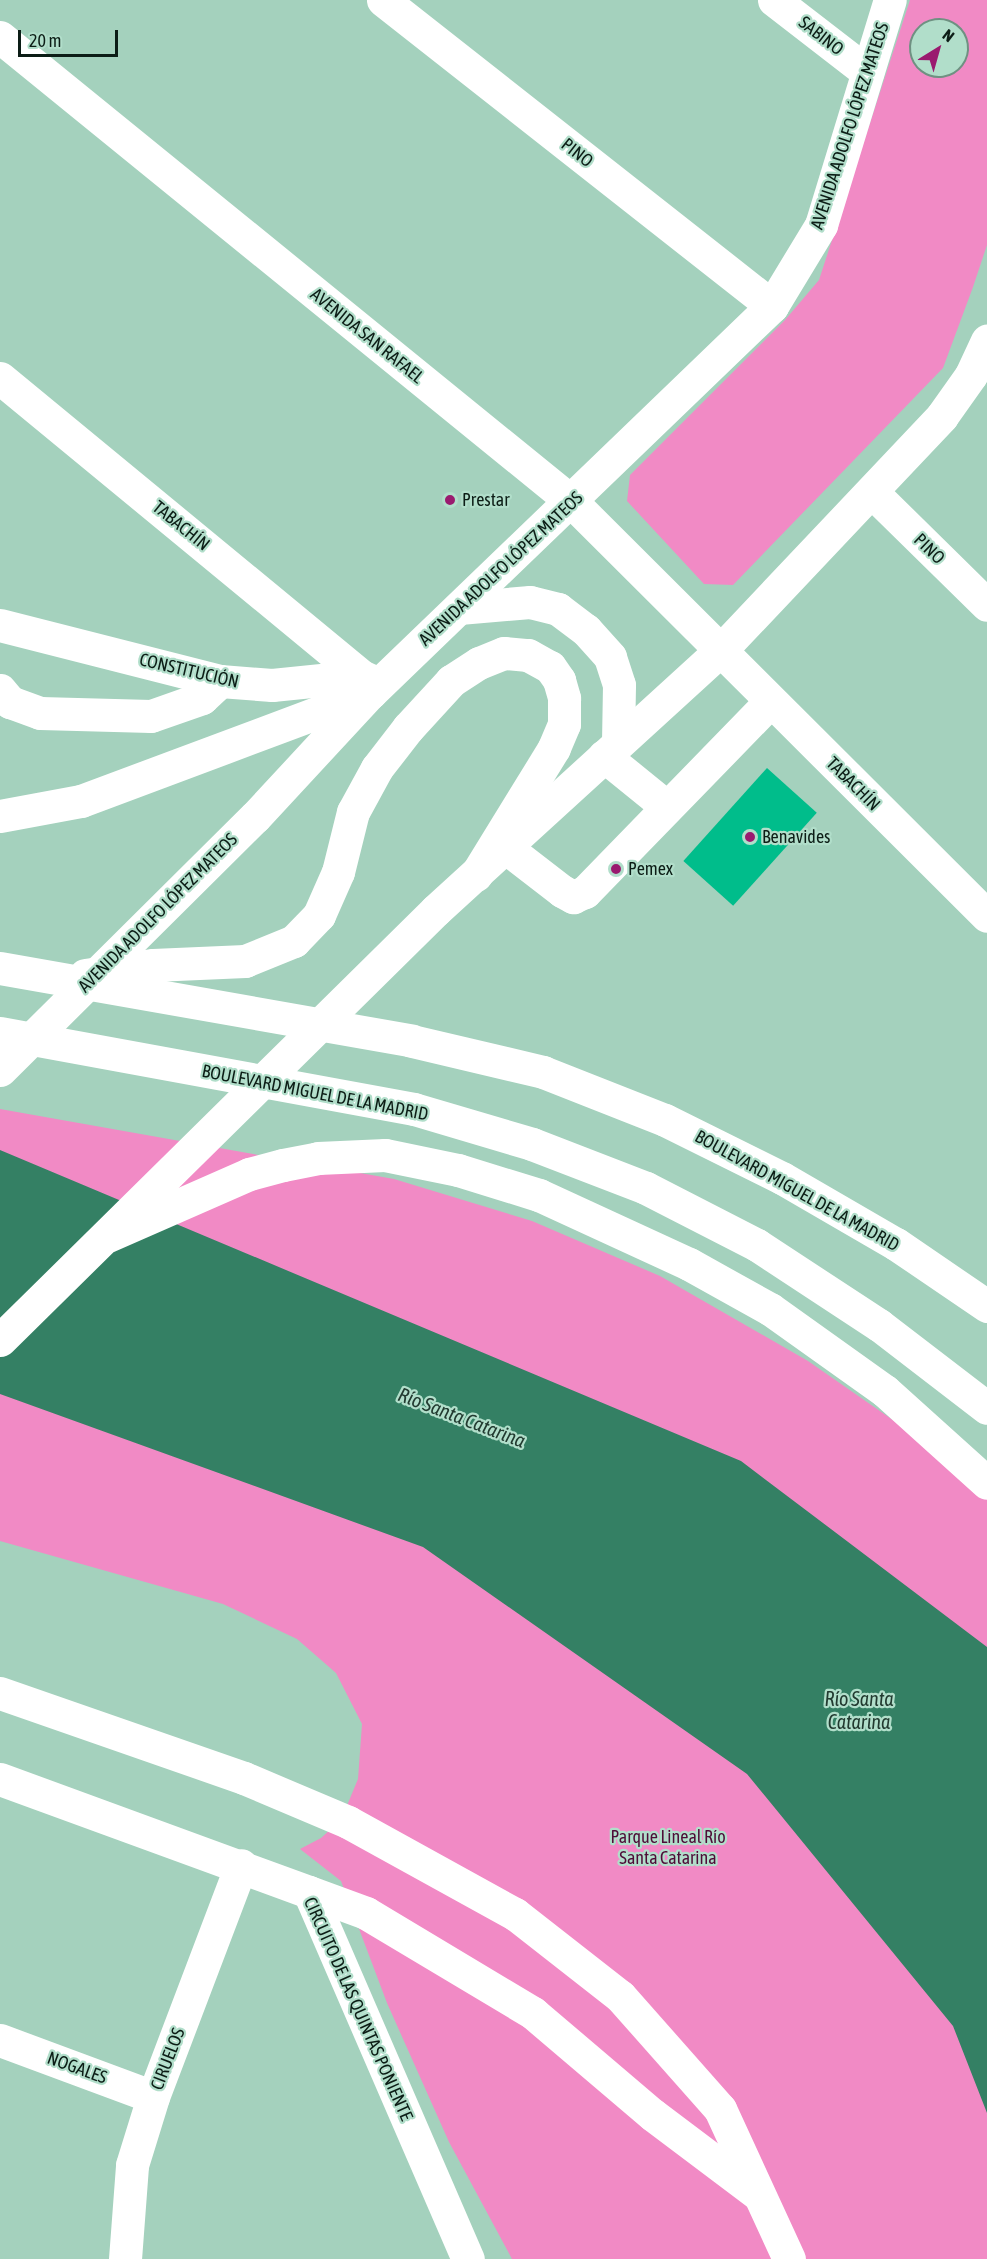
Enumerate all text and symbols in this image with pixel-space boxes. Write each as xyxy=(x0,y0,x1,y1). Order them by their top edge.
street label: SABINO xyxy=(794,12,848,60)
scale bar xyxy=(21,18,122,56)
north arrow xyxy=(909,18,969,78)
street label: AVENIDA ADOLFO LÓPEZ MATEOS xyxy=(806,20,894,232)
text: N xyxy=(939,25,958,45)
text: 20 m xyxy=(29,30,61,51)
street label: PINO xyxy=(557,134,597,172)
street label: AVENIDA SAN RAFAEL xyxy=(306,284,428,388)
street label: AVENIDA ADOLFO LÓPEZ MATEOS xyxy=(415,487,587,651)
place label: Prestar xyxy=(462,489,510,511)
marker: Prestar xyxy=(443,493,457,507)
street label: TABACHÍN xyxy=(148,496,214,556)
street label: PINO xyxy=(909,529,949,569)
street label: CONSTITUCIÓN xyxy=(137,649,241,693)
street label: TABACHÍN xyxy=(822,753,884,815)
place label: Benavides xyxy=(762,826,830,848)
street label: AVENIDA ADOLFO LÓPEZ MATEOS xyxy=(74,829,242,997)
marker: Benavides xyxy=(743,830,757,844)
place label: Pemex xyxy=(628,858,673,880)
marker: Pemex xyxy=(609,862,623,876)
street label: BOULEVARD MIGUEL DE LA MADRID xyxy=(200,1060,430,1126)
street label: BOULEVARD MIGUEL DE LA MADRID xyxy=(691,1126,903,1256)
water label: Río Santa Catarina xyxy=(395,1382,529,1452)
water label: Río Santa Catarina xyxy=(825,1686,893,1733)
park label: Parque Lineal Río Santa Catarina xyxy=(610,1827,726,1870)
street label: CIRCUITO DE LAS QUINTAS PONIENTE xyxy=(299,1894,417,2124)
street label: CIRUELOS xyxy=(146,2025,190,2093)
street label: NOGALES xyxy=(44,2047,110,2089)

